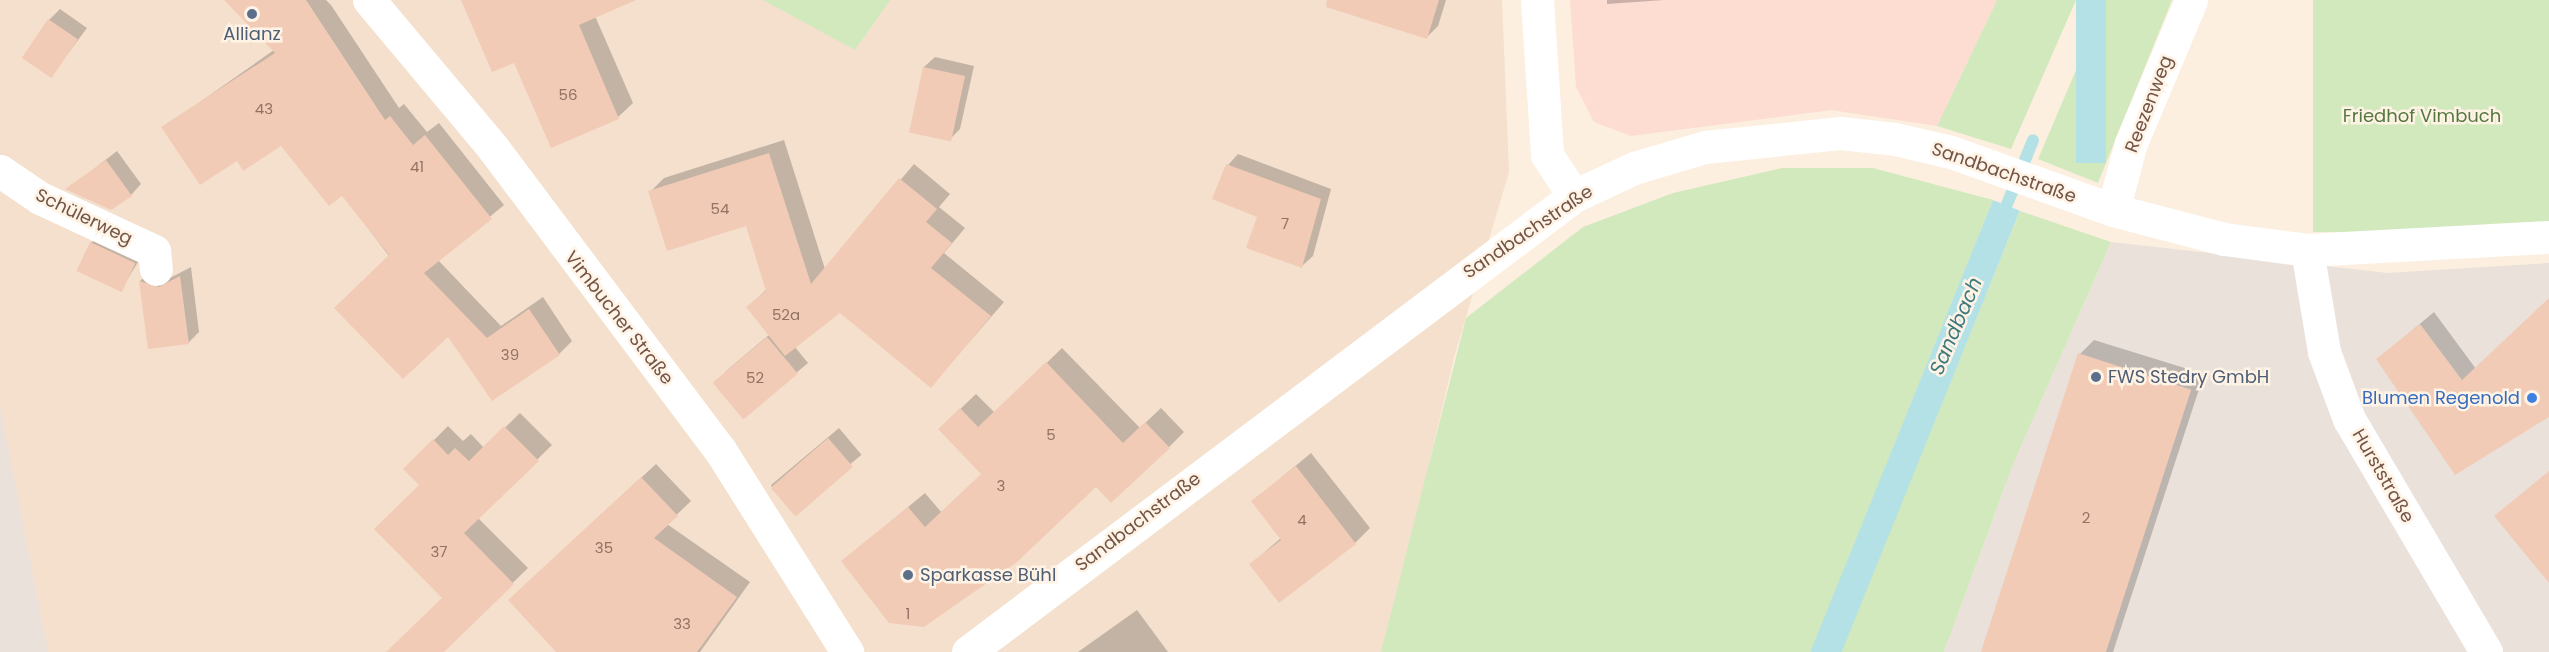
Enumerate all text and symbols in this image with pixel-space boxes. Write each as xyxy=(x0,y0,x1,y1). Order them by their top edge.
marker: Allianz xyxy=(245,7,259,21)
place label: Allianz xyxy=(223,23,281,45)
street label: Reezenweg xyxy=(2121,52,2177,156)
house number: 56 xyxy=(559,86,577,104)
house number: 43 xyxy=(255,100,273,118)
park label: Friedhof Vimbuch xyxy=(2343,105,2501,127)
street label: Sandbachstraße xyxy=(1929,138,2079,208)
house number: 41 xyxy=(410,158,424,176)
street label: Sandbachstraße xyxy=(1459,181,1597,283)
street label: Schülerweg xyxy=(32,184,136,250)
house number: 54 xyxy=(711,200,729,218)
house number: 7 xyxy=(1281,215,1289,233)
street label: Vimbucher Straße xyxy=(560,247,678,389)
water label: Sandbach xyxy=(1925,274,1987,378)
house number: 52a xyxy=(772,306,800,324)
house number: 39 xyxy=(501,346,519,364)
place label: FWS Stedry GmbH xyxy=(2108,366,2269,388)
house number: 52 xyxy=(746,369,764,387)
marker: FWS Stedry GmbH xyxy=(2089,370,2103,384)
place label: Blumen Regenold xyxy=(2362,387,2520,409)
marker: Blumen Regenold xyxy=(2525,391,2539,405)
street label: Hurststraße xyxy=(2347,425,2419,527)
house number: 5 xyxy=(1046,426,1056,444)
street label: Sandbachstraße xyxy=(1071,468,1205,576)
house number: 3 xyxy=(997,477,1005,495)
house number: 2 xyxy=(2082,509,2090,527)
house number: 4 xyxy=(1297,511,1307,529)
house number: 35 xyxy=(595,539,613,557)
house number: 37 xyxy=(430,543,448,561)
place label: Sparkasse Bühl xyxy=(920,564,1056,586)
marker: Sparkasse Bühl xyxy=(901,568,915,582)
house number: 1 xyxy=(906,605,910,623)
house number: 33 xyxy=(673,615,691,633)

